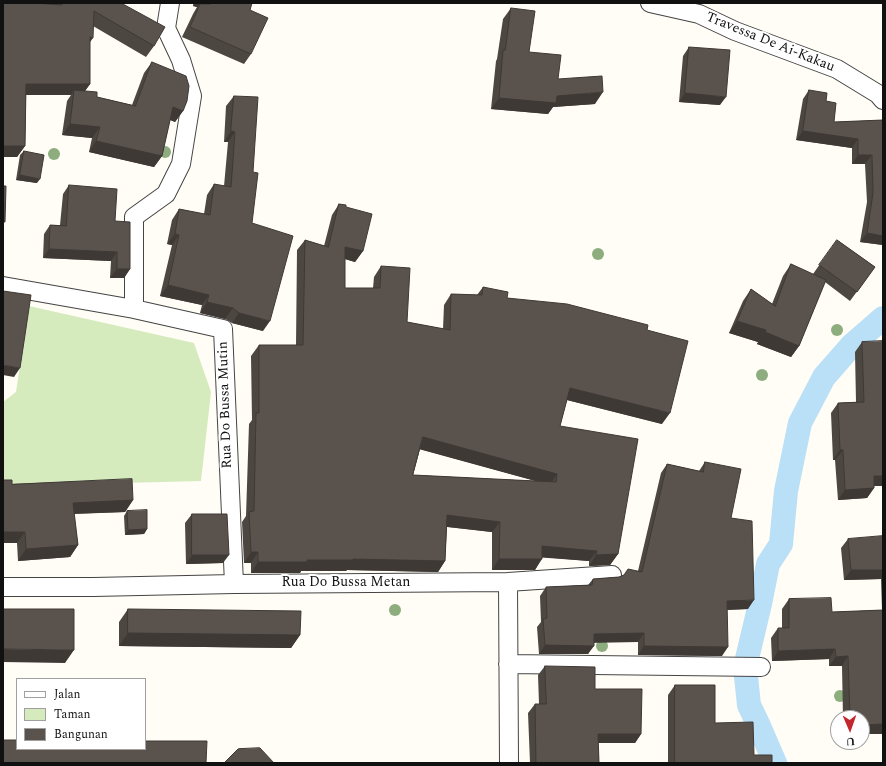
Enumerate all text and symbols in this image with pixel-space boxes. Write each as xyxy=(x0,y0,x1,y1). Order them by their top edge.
street label: Travessa De Ai-Kakau xyxy=(703,9,837,77)
street label: Rua Do Bussa Mutin xyxy=(215,341,237,469)
street label: Rua Do Bussa Metan xyxy=(282,575,410,591)
legend xyxy=(16,678,146,750)
text: Jalan xyxy=(54,685,81,704)
text: Taman xyxy=(54,705,91,724)
north arrow xyxy=(830,710,870,750)
text: Bangunan xyxy=(54,725,108,744)
text: U xyxy=(845,733,855,750)

